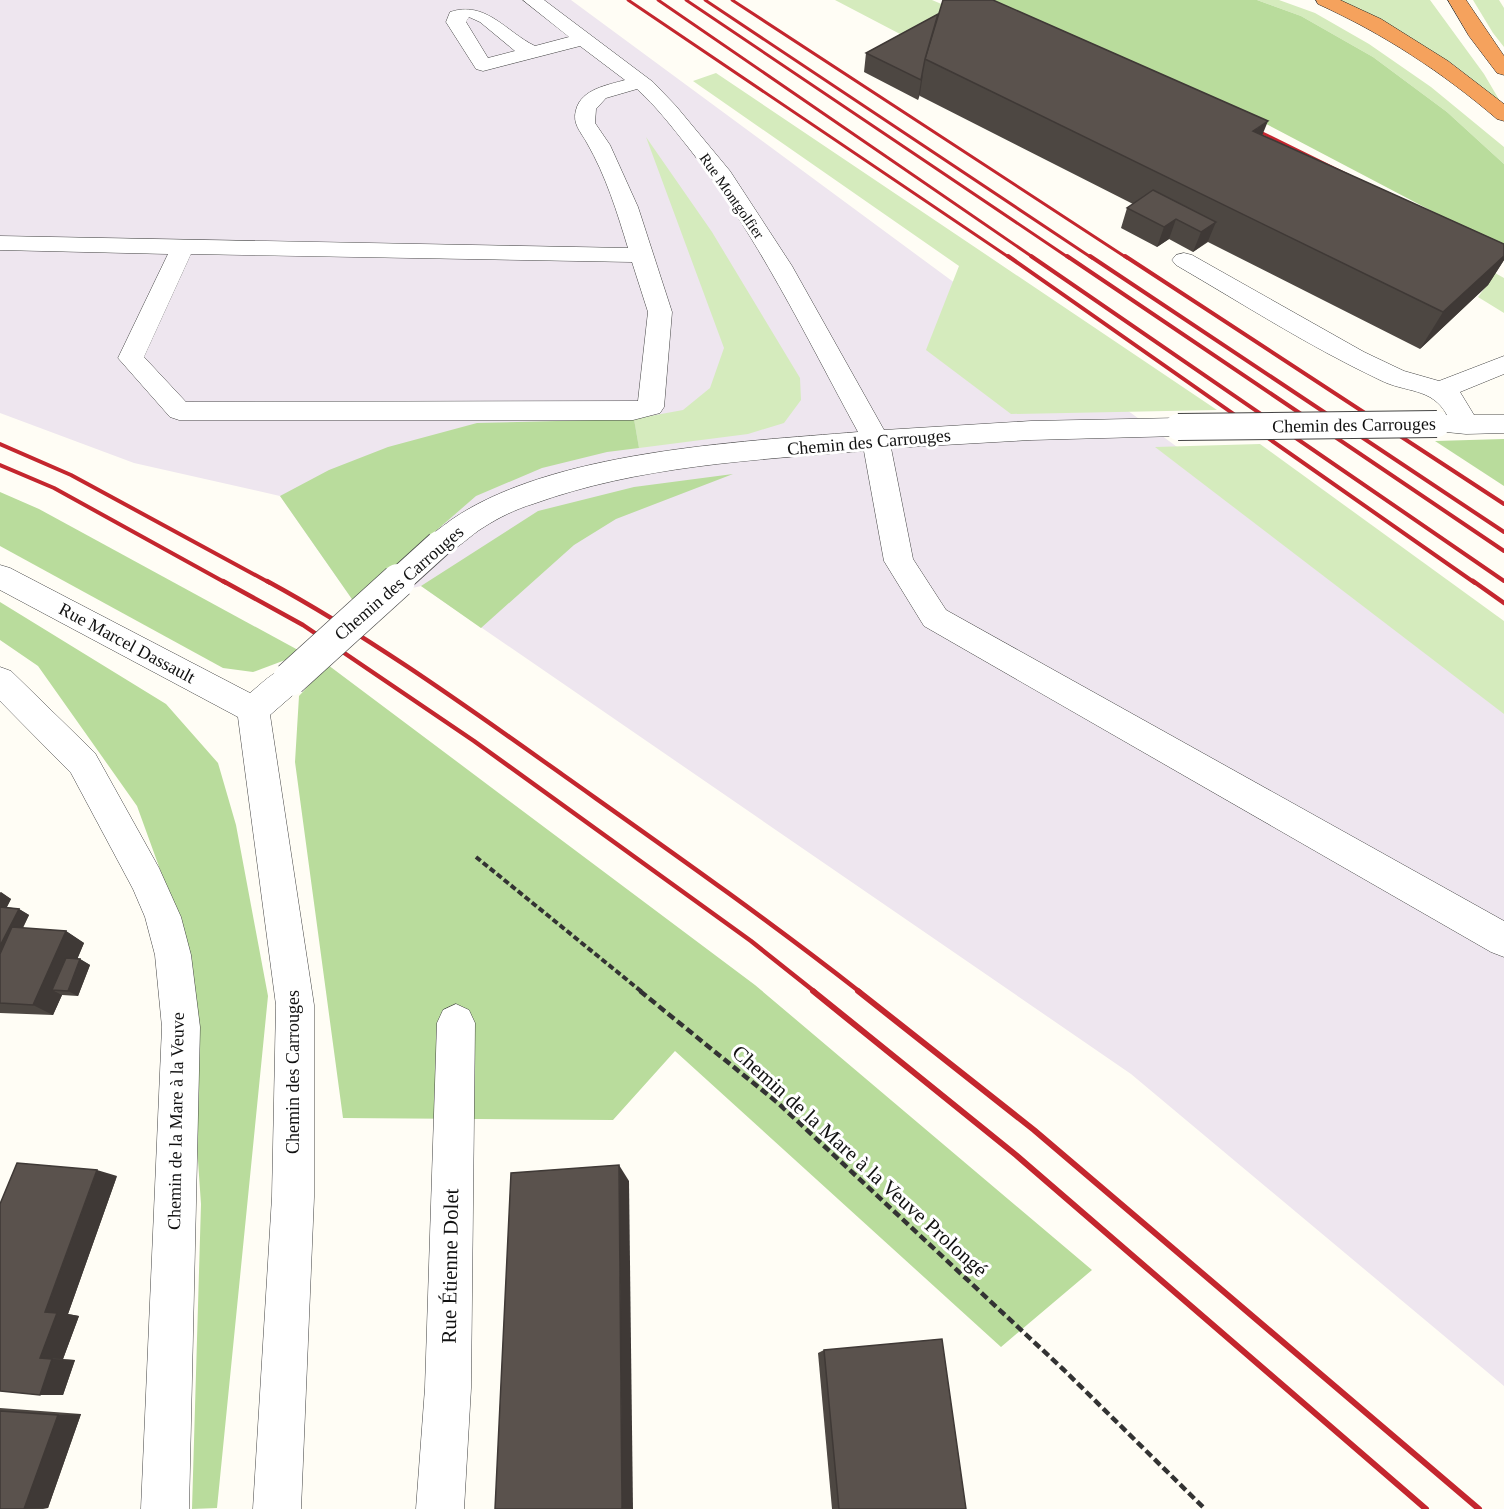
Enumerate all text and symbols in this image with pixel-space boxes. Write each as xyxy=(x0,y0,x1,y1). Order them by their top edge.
street label: Rue Montgolfier xyxy=(697,150,767,242)
street label: Chemin des Carrouges xyxy=(1272,414,1436,436)
street label: Chemin des Carrouges xyxy=(786,425,952,459)
street label: Chemin des Carrouges xyxy=(331,522,467,644)
street label: Rue Marcel Dassault xyxy=(56,599,198,687)
street label: Chemin des Carrouges xyxy=(283,990,303,1154)
street label: Chemin de la Mare à la Veuve xyxy=(164,1012,188,1230)
street label: Chemin de la Mare à la Veuve Prolongé xyxy=(728,1040,992,1282)
street label: Rue Étienne Dolet xyxy=(437,1188,463,1344)

